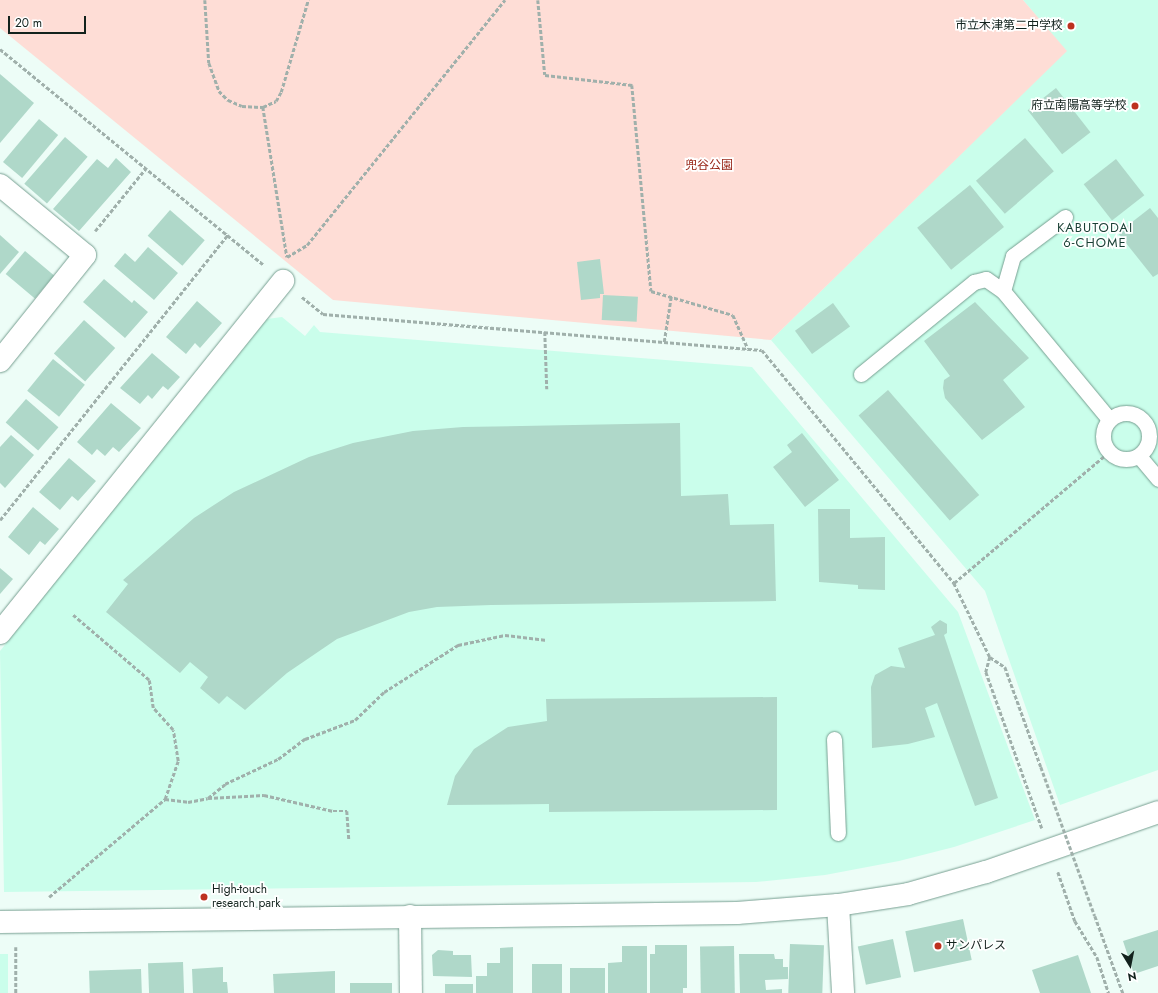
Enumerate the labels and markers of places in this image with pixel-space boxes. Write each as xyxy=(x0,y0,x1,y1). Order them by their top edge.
place label: 市立木津第二中学校 xyxy=(955,19,1063,33)
marker: 市立木津第二中学校 xyxy=(1066,21,1076,31)
place label: 府立南陽高等学校 xyxy=(1031,99,1127,113)
marker: 府立南陽高等学校 xyxy=(1130,101,1140,111)
place label: High-touch research park xyxy=(212,883,280,911)
marker: High-touch research park xyxy=(199,892,209,902)
place label: サンパレス xyxy=(946,939,1006,953)
marker: サンパレス xyxy=(933,941,943,951)

